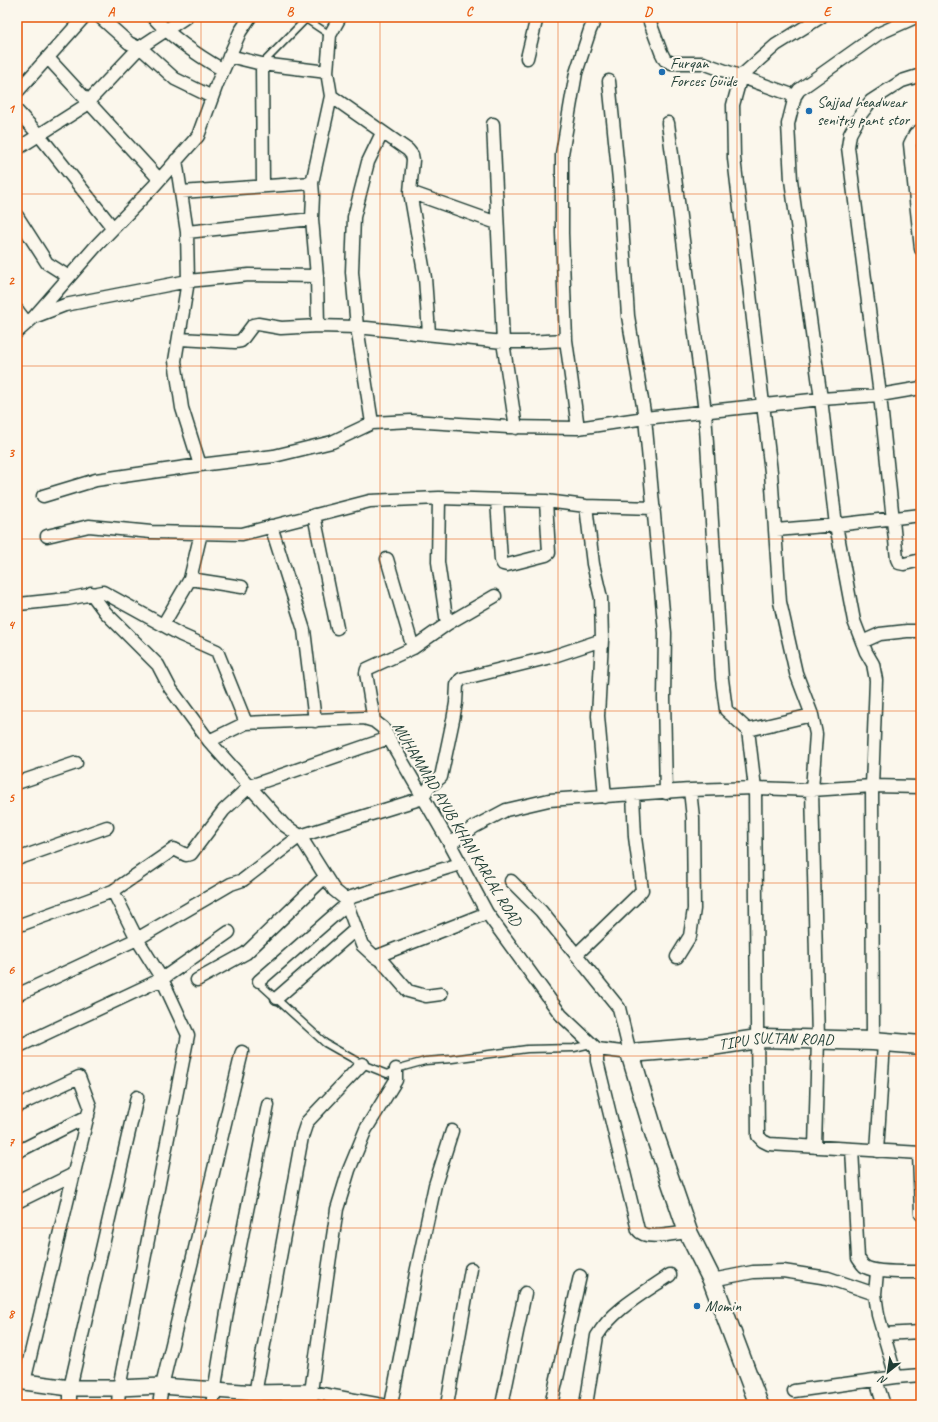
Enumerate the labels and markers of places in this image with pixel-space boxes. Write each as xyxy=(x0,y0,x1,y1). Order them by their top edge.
place label: Furqan Forces Guide xyxy=(670,53,738,91)
marker: Furqan Forces Guide xyxy=(657,67,667,77)
place label: Sajjad headwear senitry pant stor xyxy=(817,92,911,130)
marker: Sajjad headwear senitry pant stor xyxy=(804,106,814,116)
place label: Momin xyxy=(705,1296,742,1316)
marker: Momin xyxy=(692,1301,702,1311)

